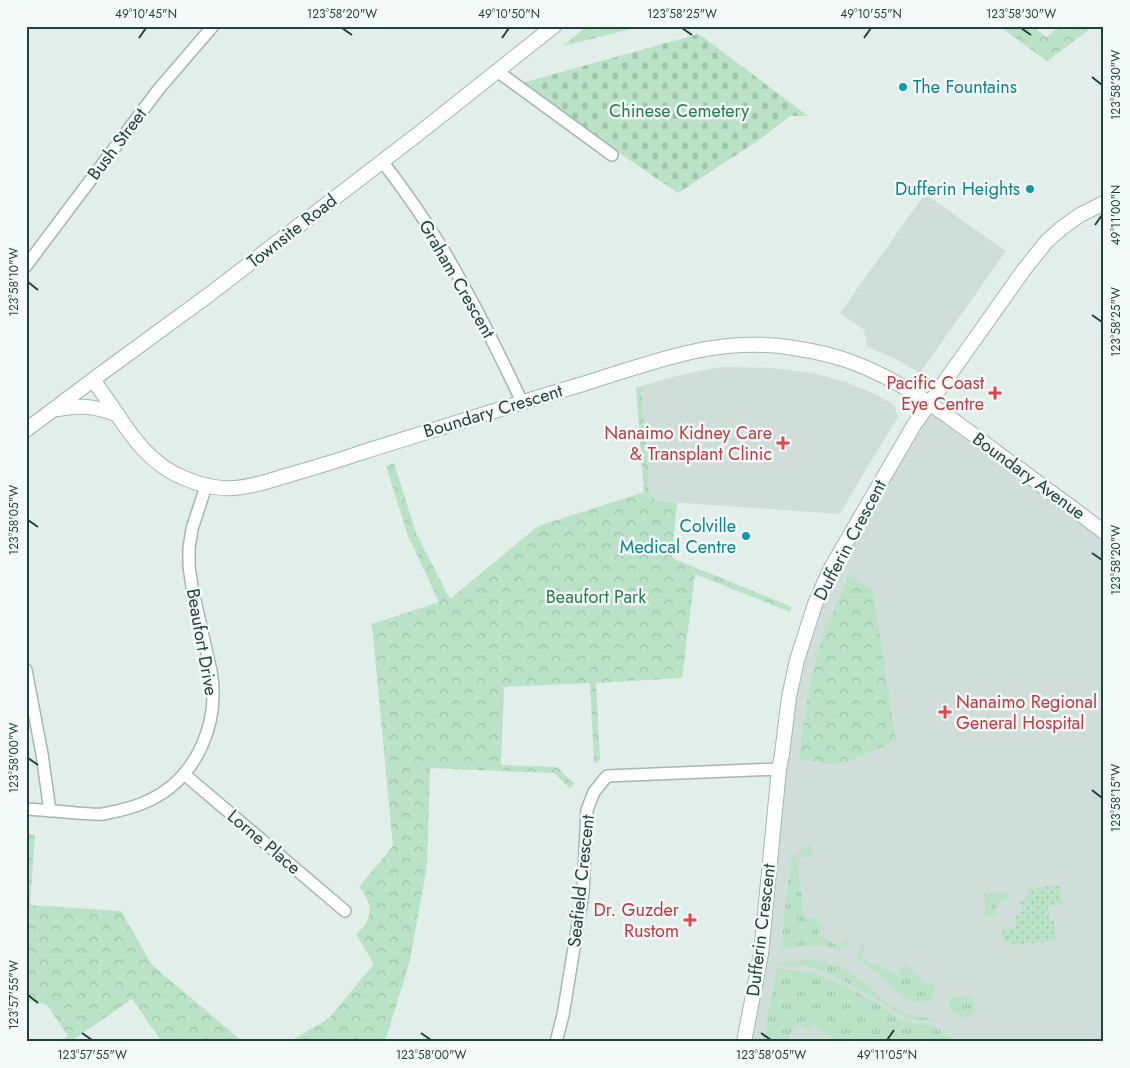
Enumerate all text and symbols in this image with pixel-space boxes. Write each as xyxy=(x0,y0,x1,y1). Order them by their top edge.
text: 49°10'45"N xyxy=(115,5,177,23)
text: 123°58'20"W xyxy=(307,5,377,23)
text: 49°10'50"N xyxy=(478,5,540,23)
text: 123°58'25"W xyxy=(647,5,717,23)
text: 49°10'55"N xyxy=(840,5,902,23)
text: 123°58'30"W xyxy=(986,5,1056,23)
text: 123°58'30"W xyxy=(1107,50,1125,120)
place label: The Fountains xyxy=(913,74,1017,100)
marker: The Fountains xyxy=(897,81,909,93)
park label: Chinese Cemetery xyxy=(609,98,749,124)
street label: Bush Street xyxy=(81,102,153,186)
place label: Dufferin Heights xyxy=(895,176,1020,202)
marker: Dufferin Heights xyxy=(1024,183,1036,195)
text: 49°11'00"N xyxy=(1107,185,1125,245)
street label: Townsite Road xyxy=(242,188,342,274)
street label: Graham Crescent xyxy=(413,215,502,344)
text: 123°58'10"W xyxy=(5,247,23,316)
text: 123°58'25"W xyxy=(1107,287,1125,357)
place label: Pacific Coast Eye Centre xyxy=(887,370,985,417)
street label: Boundary Crescent xyxy=(420,377,566,445)
marker: Pacific Coast Eye Centre xyxy=(988,386,1002,400)
place label: Nanaimo Kidney Care & Transplant Clinic xyxy=(604,420,772,467)
street label: Boundary Avenue xyxy=(967,426,1091,526)
marker: Nanaimo Kidney Care & Transplant Clinic xyxy=(776,436,790,450)
street label: Dufferin Crescent xyxy=(807,474,893,605)
text: 123°58'05"W xyxy=(5,485,23,555)
place label: Colville Medical Centre xyxy=(620,513,736,560)
text: 123°58'20"W xyxy=(1107,525,1125,595)
marker: Colville Medical Centre xyxy=(740,530,752,542)
park label: Beaufort Park xyxy=(546,584,646,610)
street label: Beaufort Drive xyxy=(180,586,224,698)
place label: Nanaimo Regional General Hospital xyxy=(956,689,1097,736)
marker: Nanaimo Regional General Hospital xyxy=(938,705,952,719)
text: 123°58'00"W xyxy=(5,723,23,793)
text: 123°58'15"W xyxy=(1107,764,1125,832)
street label: Lorne Place xyxy=(222,804,306,880)
street label: Seafield Crescent xyxy=(561,813,601,949)
street label: Dufferin Crescent xyxy=(740,862,782,998)
place label: Dr. Guzder Rustom xyxy=(593,897,680,944)
marker: Dr. Guzder Rustom xyxy=(683,913,697,927)
text: 123°57'55"W xyxy=(5,960,23,1030)
text: 123°57'55"W xyxy=(57,1046,127,1064)
text: 123°58'00"W xyxy=(396,1046,466,1064)
text: 123°58'05"W xyxy=(736,1046,806,1064)
text: 49°11'05"N xyxy=(857,1046,917,1064)

